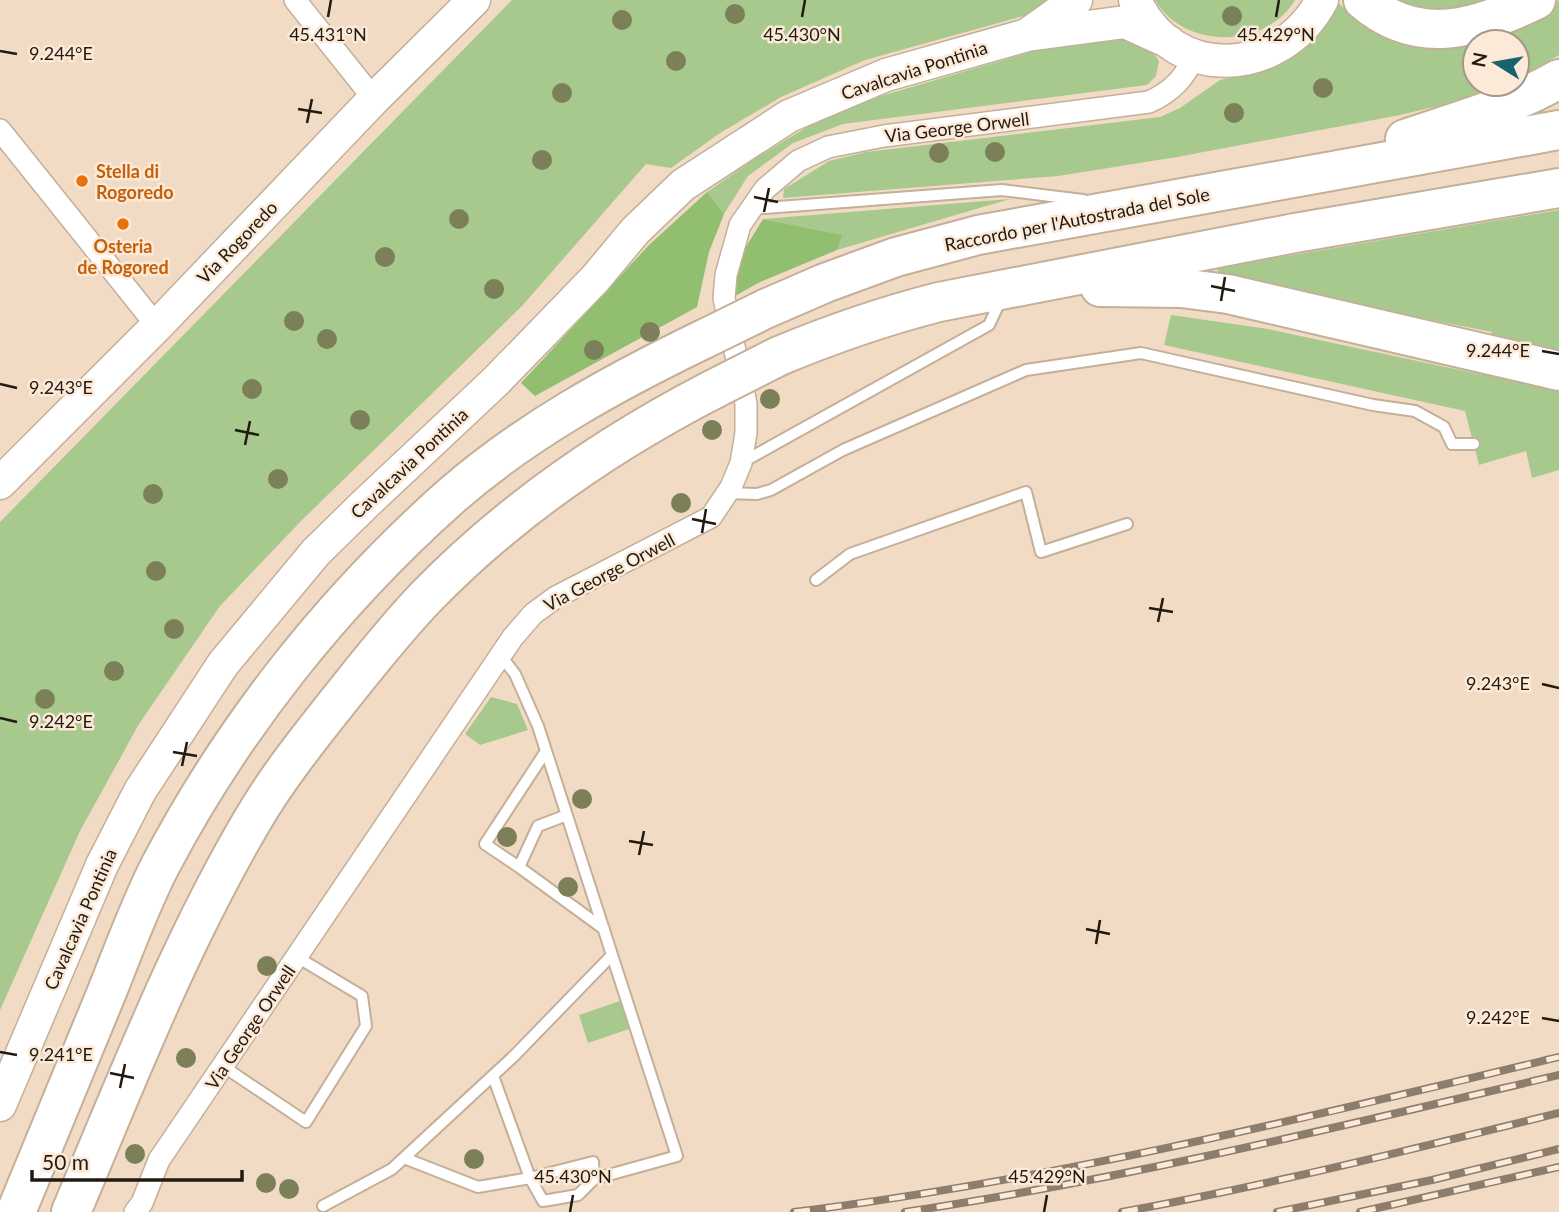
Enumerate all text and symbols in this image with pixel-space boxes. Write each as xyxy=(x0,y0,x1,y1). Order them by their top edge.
text: 45.431°N xyxy=(289,23,367,45)
text: 45.430°N xyxy=(763,23,841,45)
text: 45.429°N xyxy=(1237,23,1315,45)
north arrow xyxy=(1461,28,1531,98)
street label: Cavalcavia Pontinia xyxy=(838,36,990,104)
text: 9.244°E xyxy=(29,42,93,64)
text: N xyxy=(1466,50,1492,69)
street label: Via George Orwell xyxy=(884,107,1030,147)
place label: Stella di Rogoredo xyxy=(96,160,174,203)
marker: Stella di Rogoredo xyxy=(74,173,90,189)
street label: Raccordo per l'Autostrada del Sole xyxy=(943,182,1211,256)
street label: Via Rogoredo xyxy=(192,196,282,288)
marker: Osteria de Rogored xyxy=(115,216,131,232)
place label: Osteria de Rogored xyxy=(77,235,169,278)
text: 9.244°E xyxy=(1466,339,1530,361)
text: 9.243°E xyxy=(29,376,93,398)
street label: Cavalcavia Pontinia xyxy=(346,403,472,523)
street label: Via George Orwell xyxy=(540,528,678,616)
text: 9.243°E xyxy=(1466,672,1530,694)
text: 9.242°E xyxy=(29,710,93,732)
street label: Cavalcavia Pontinia xyxy=(39,845,121,993)
street label: Via George Orwell xyxy=(200,961,300,1093)
text: 9.242°E xyxy=(1466,1006,1530,1028)
text: 9.241°E xyxy=(29,1043,93,1065)
scale bar xyxy=(32,1138,242,1182)
text: 50 m xyxy=(42,1149,89,1174)
text: 45.430°N xyxy=(534,1165,612,1187)
text: 45.429°N xyxy=(1008,1165,1086,1187)

